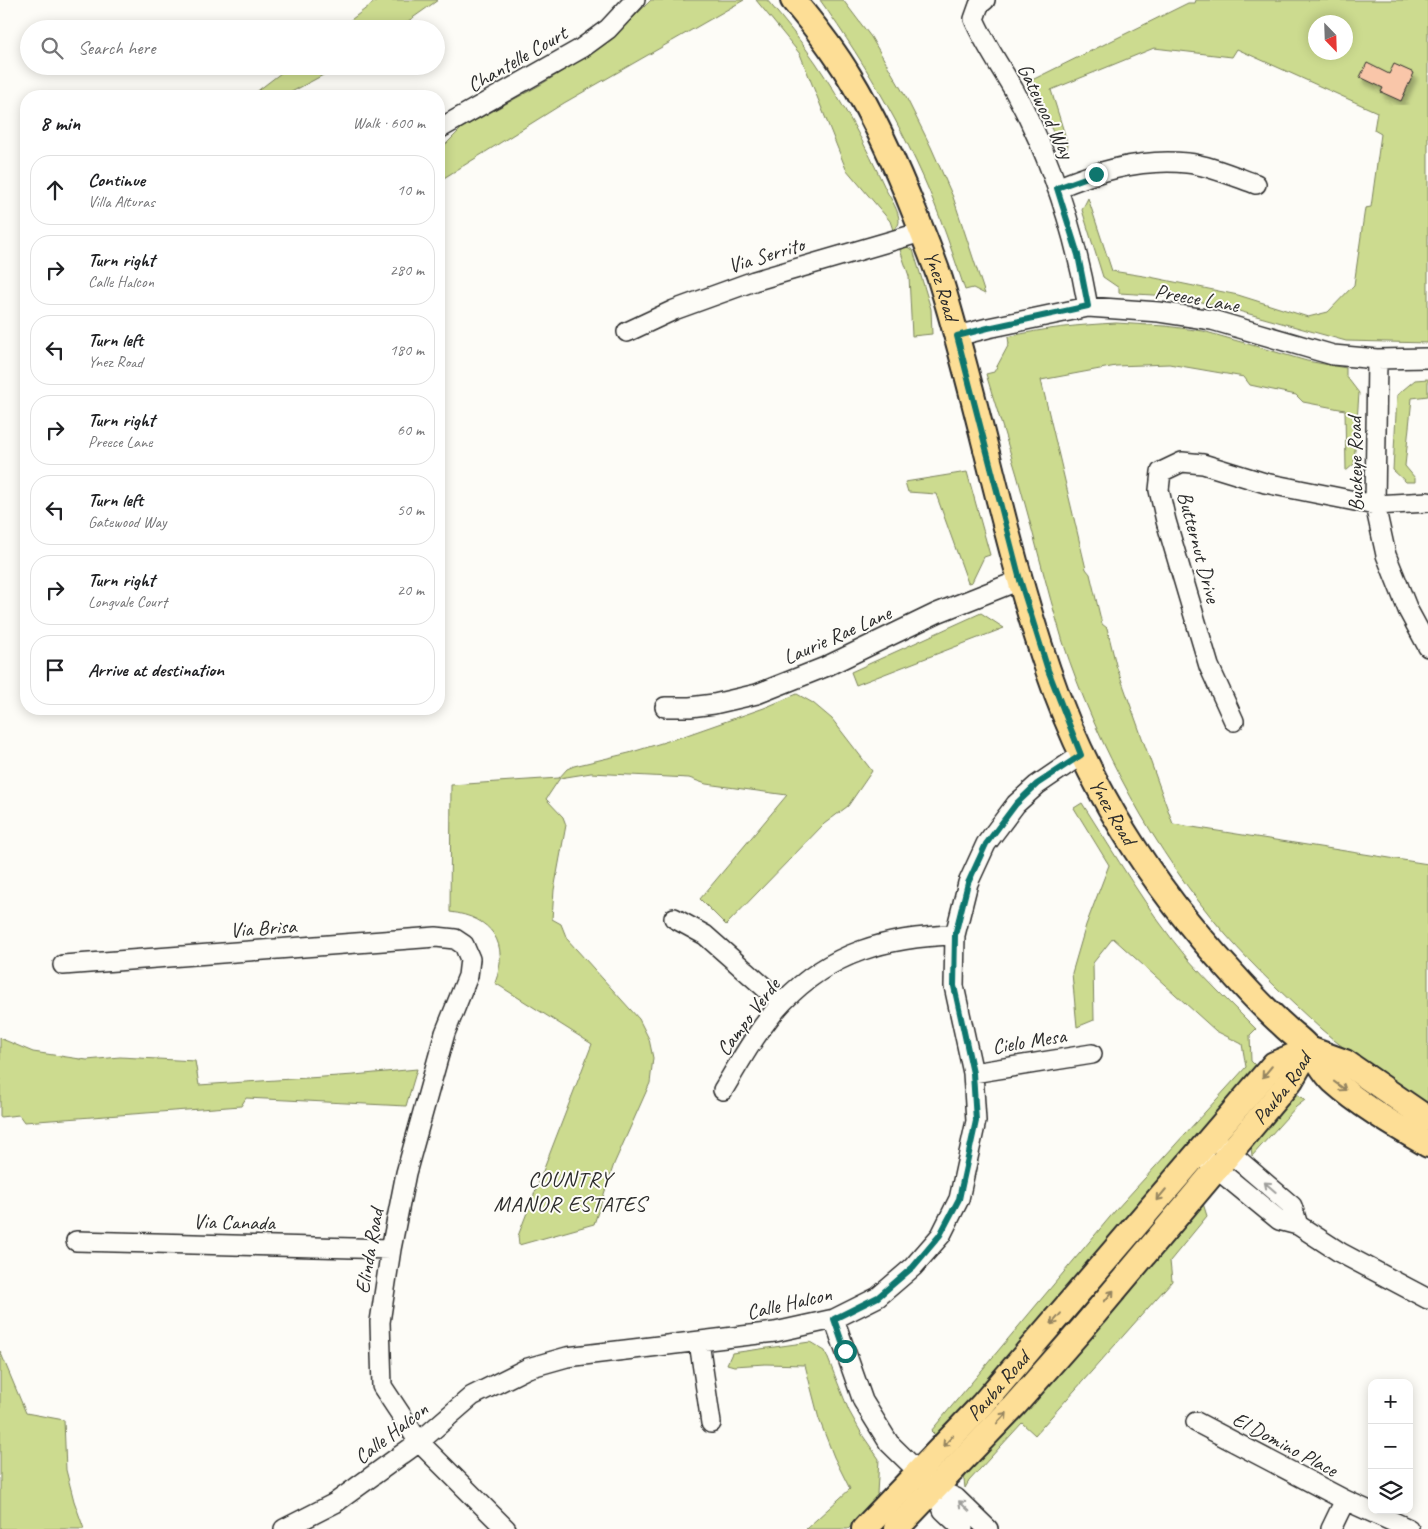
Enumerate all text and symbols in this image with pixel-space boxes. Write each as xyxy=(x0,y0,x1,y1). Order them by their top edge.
north arrow xyxy=(1308,15,1353,60)
street label: Chantelle Court xyxy=(463,19,573,98)
search box xyxy=(20,20,445,75)
icon: search xyxy=(38,34,66,62)
text: Search here xyxy=(78,36,155,60)
street label: Gatewood Way xyxy=(1012,59,1081,165)
text: 8 min xyxy=(40,110,80,136)
text: Walk · 600 m xyxy=(353,113,425,133)
route end xyxy=(1085,163,1108,186)
text: Continue xyxy=(88,168,145,192)
icon: ahead xyxy=(41,176,69,204)
text: 10 m xyxy=(397,180,424,200)
text: Villa Alturas xyxy=(88,192,155,212)
street label: Via Serrito xyxy=(725,230,810,279)
street label: Ynez Road xyxy=(918,247,965,326)
text: Turn right xyxy=(88,248,155,272)
icon: right xyxy=(41,256,69,284)
text: 280 m xyxy=(390,260,424,280)
text: Calle Halcon xyxy=(88,272,154,292)
street label: Preece Lane xyxy=(1153,278,1242,318)
text: Turn left xyxy=(88,328,143,352)
icon: left xyxy=(41,336,69,364)
text: 180 m xyxy=(390,340,424,360)
text: Ynez Road xyxy=(88,352,143,372)
text: Turn right xyxy=(88,408,155,432)
street label: Buckeye Road xyxy=(1341,413,1369,512)
icon: right xyxy=(41,416,69,444)
text: 60 m xyxy=(397,420,424,440)
text: Preece Lane xyxy=(88,432,152,452)
text: Turn left xyxy=(88,488,143,512)
street label: Butternut Drive xyxy=(1172,489,1227,606)
icon: left xyxy=(41,496,69,524)
text: 50 m xyxy=(397,500,424,520)
text: Gatewood Way xyxy=(88,512,166,532)
text: Turn right xyxy=(88,568,155,592)
icon: right xyxy=(41,576,69,604)
text: 20 m xyxy=(397,580,424,600)
text: Longvale Court xyxy=(88,592,167,612)
street label: Laurie Rae Lane xyxy=(779,599,896,670)
icon: arrive xyxy=(41,656,69,684)
text: Arrive at destination xyxy=(88,658,224,682)
street label: Ynez Road xyxy=(1083,774,1143,852)
street label: Via Brisa xyxy=(229,913,299,943)
street label: Campo Verde xyxy=(710,971,787,1061)
street label: Cielo Mesa xyxy=(990,1022,1069,1060)
street label: Pauba Road xyxy=(1246,1045,1319,1130)
one-way arrow xyxy=(1262,1066,1273,1079)
one-way arrow xyxy=(1333,1081,1347,1091)
district label: COUNTRY MANOR ESTATES xyxy=(494,1165,650,1218)
one-way arrow xyxy=(1264,1181,1277,1192)
one-way arrow xyxy=(1155,1189,1167,1202)
street label: Elinda Road xyxy=(349,1203,390,1295)
street label: Via Canada xyxy=(193,1208,277,1236)
street label: Calle Halcon xyxy=(744,1280,835,1325)
one-way arrow xyxy=(1104,1289,1115,1302)
one-way arrow xyxy=(1050,1312,1061,1325)
route start xyxy=(834,1340,857,1363)
street label: Pauba Road xyxy=(961,1343,1038,1426)
map controls xyxy=(1368,1379,1413,1514)
button: + xyxy=(1368,1379,1413,1424)
street label: Calle Halcon xyxy=(349,1396,433,1470)
street label: El Domino Place xyxy=(1228,1406,1343,1483)
one-way arrow xyxy=(996,1411,1008,1424)
button: − xyxy=(1368,1424,1413,1469)
one-way arrow xyxy=(942,1435,954,1447)
button: layers xyxy=(1368,1469,1413,1514)
one-way arrow xyxy=(958,1500,971,1512)

